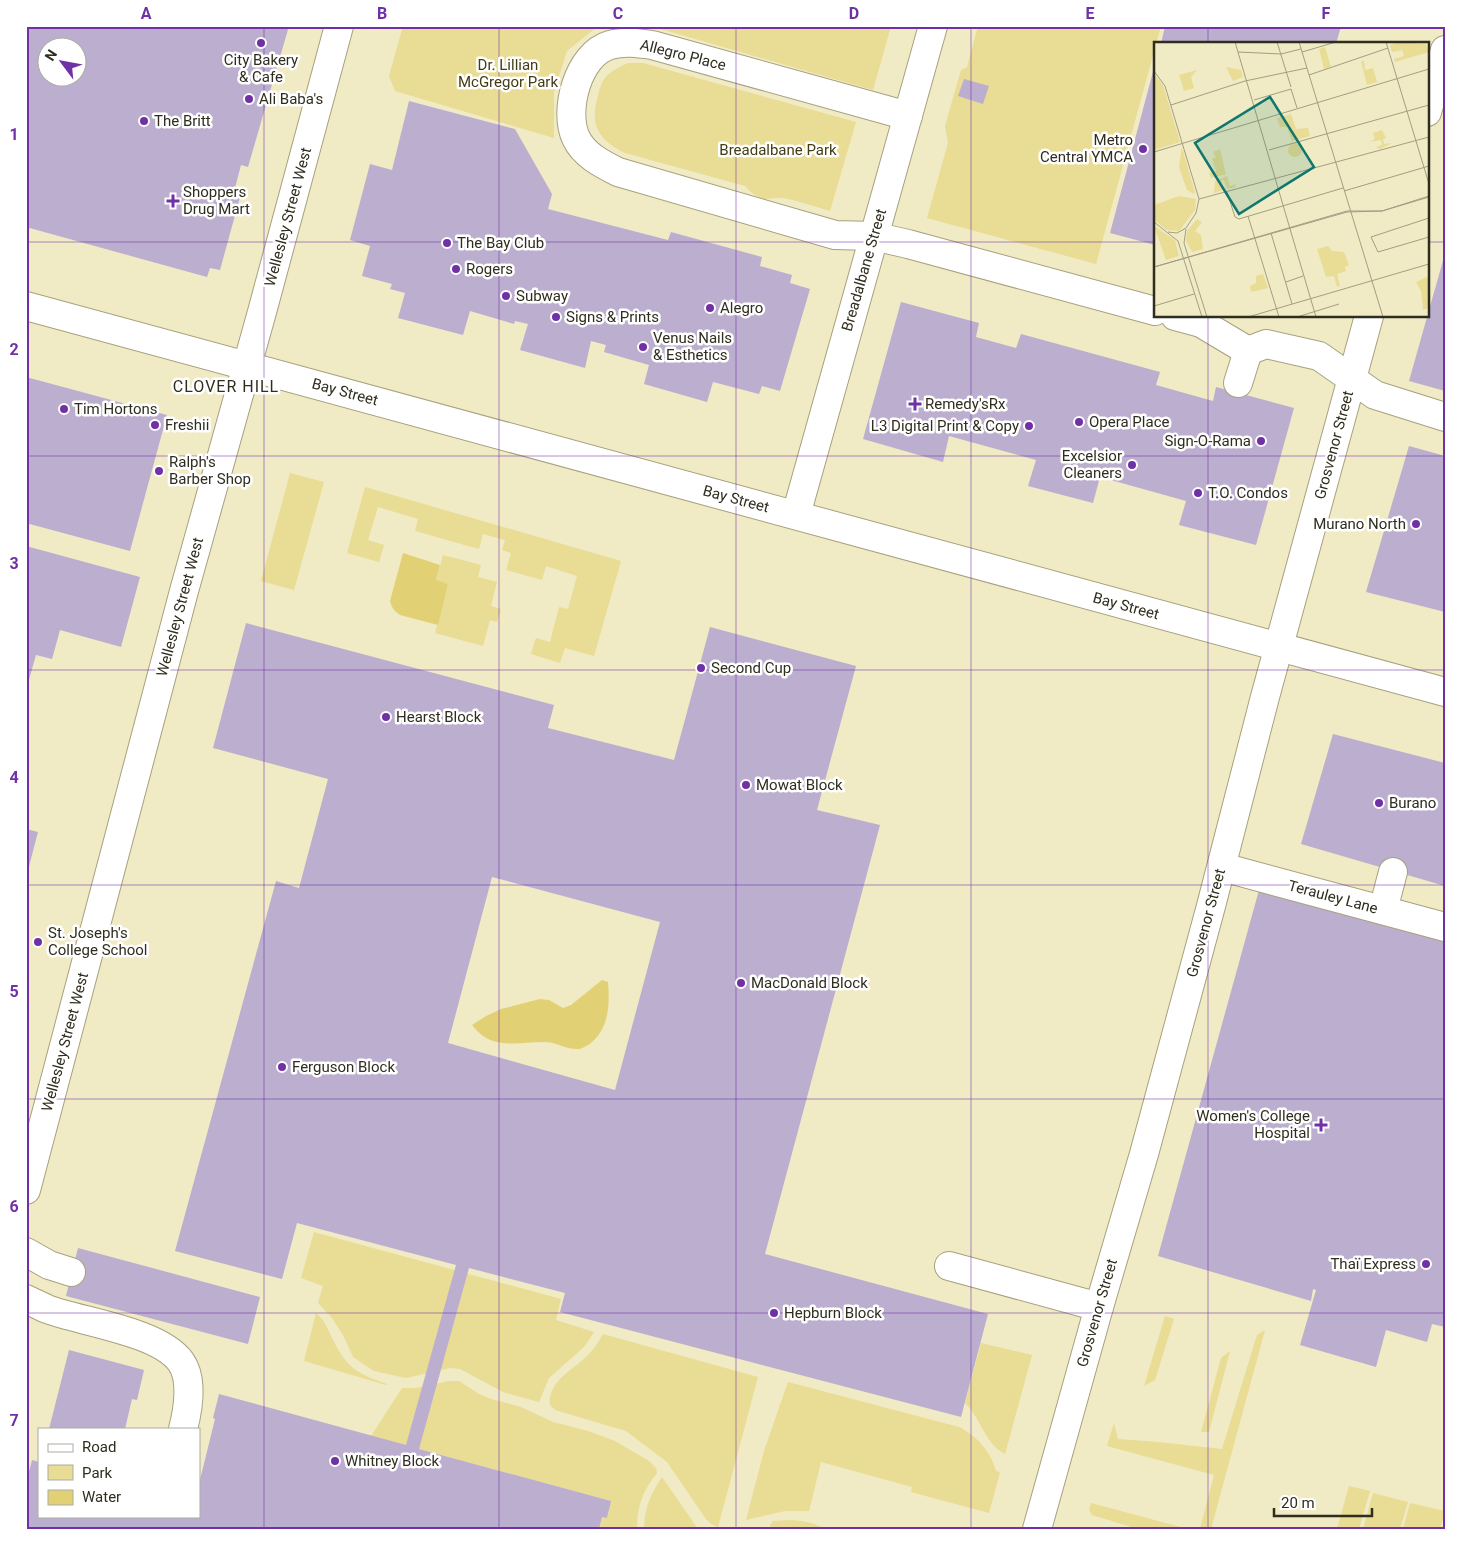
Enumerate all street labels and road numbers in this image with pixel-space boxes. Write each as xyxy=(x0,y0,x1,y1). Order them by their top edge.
street label: Allegro Place xyxy=(638,36,728,74)
street label: Wellesley Street West xyxy=(261,145,315,289)
street label: Breadalbane Street xyxy=(838,207,890,333)
street label: Bay Street xyxy=(310,375,380,409)
street label: Grosvenor Street xyxy=(1311,389,1357,501)
street label: Bay Street xyxy=(701,482,771,516)
street label: Wellesley Street West xyxy=(153,535,207,679)
street label: Bay Street xyxy=(1091,589,1161,623)
street label: Grosvenor Street xyxy=(1183,867,1229,979)
street label: Terauley Lane xyxy=(1286,876,1380,918)
street label: Wellesley Street West xyxy=(38,970,92,1114)
street label: Grosvenor Street xyxy=(1073,1257,1121,1369)

